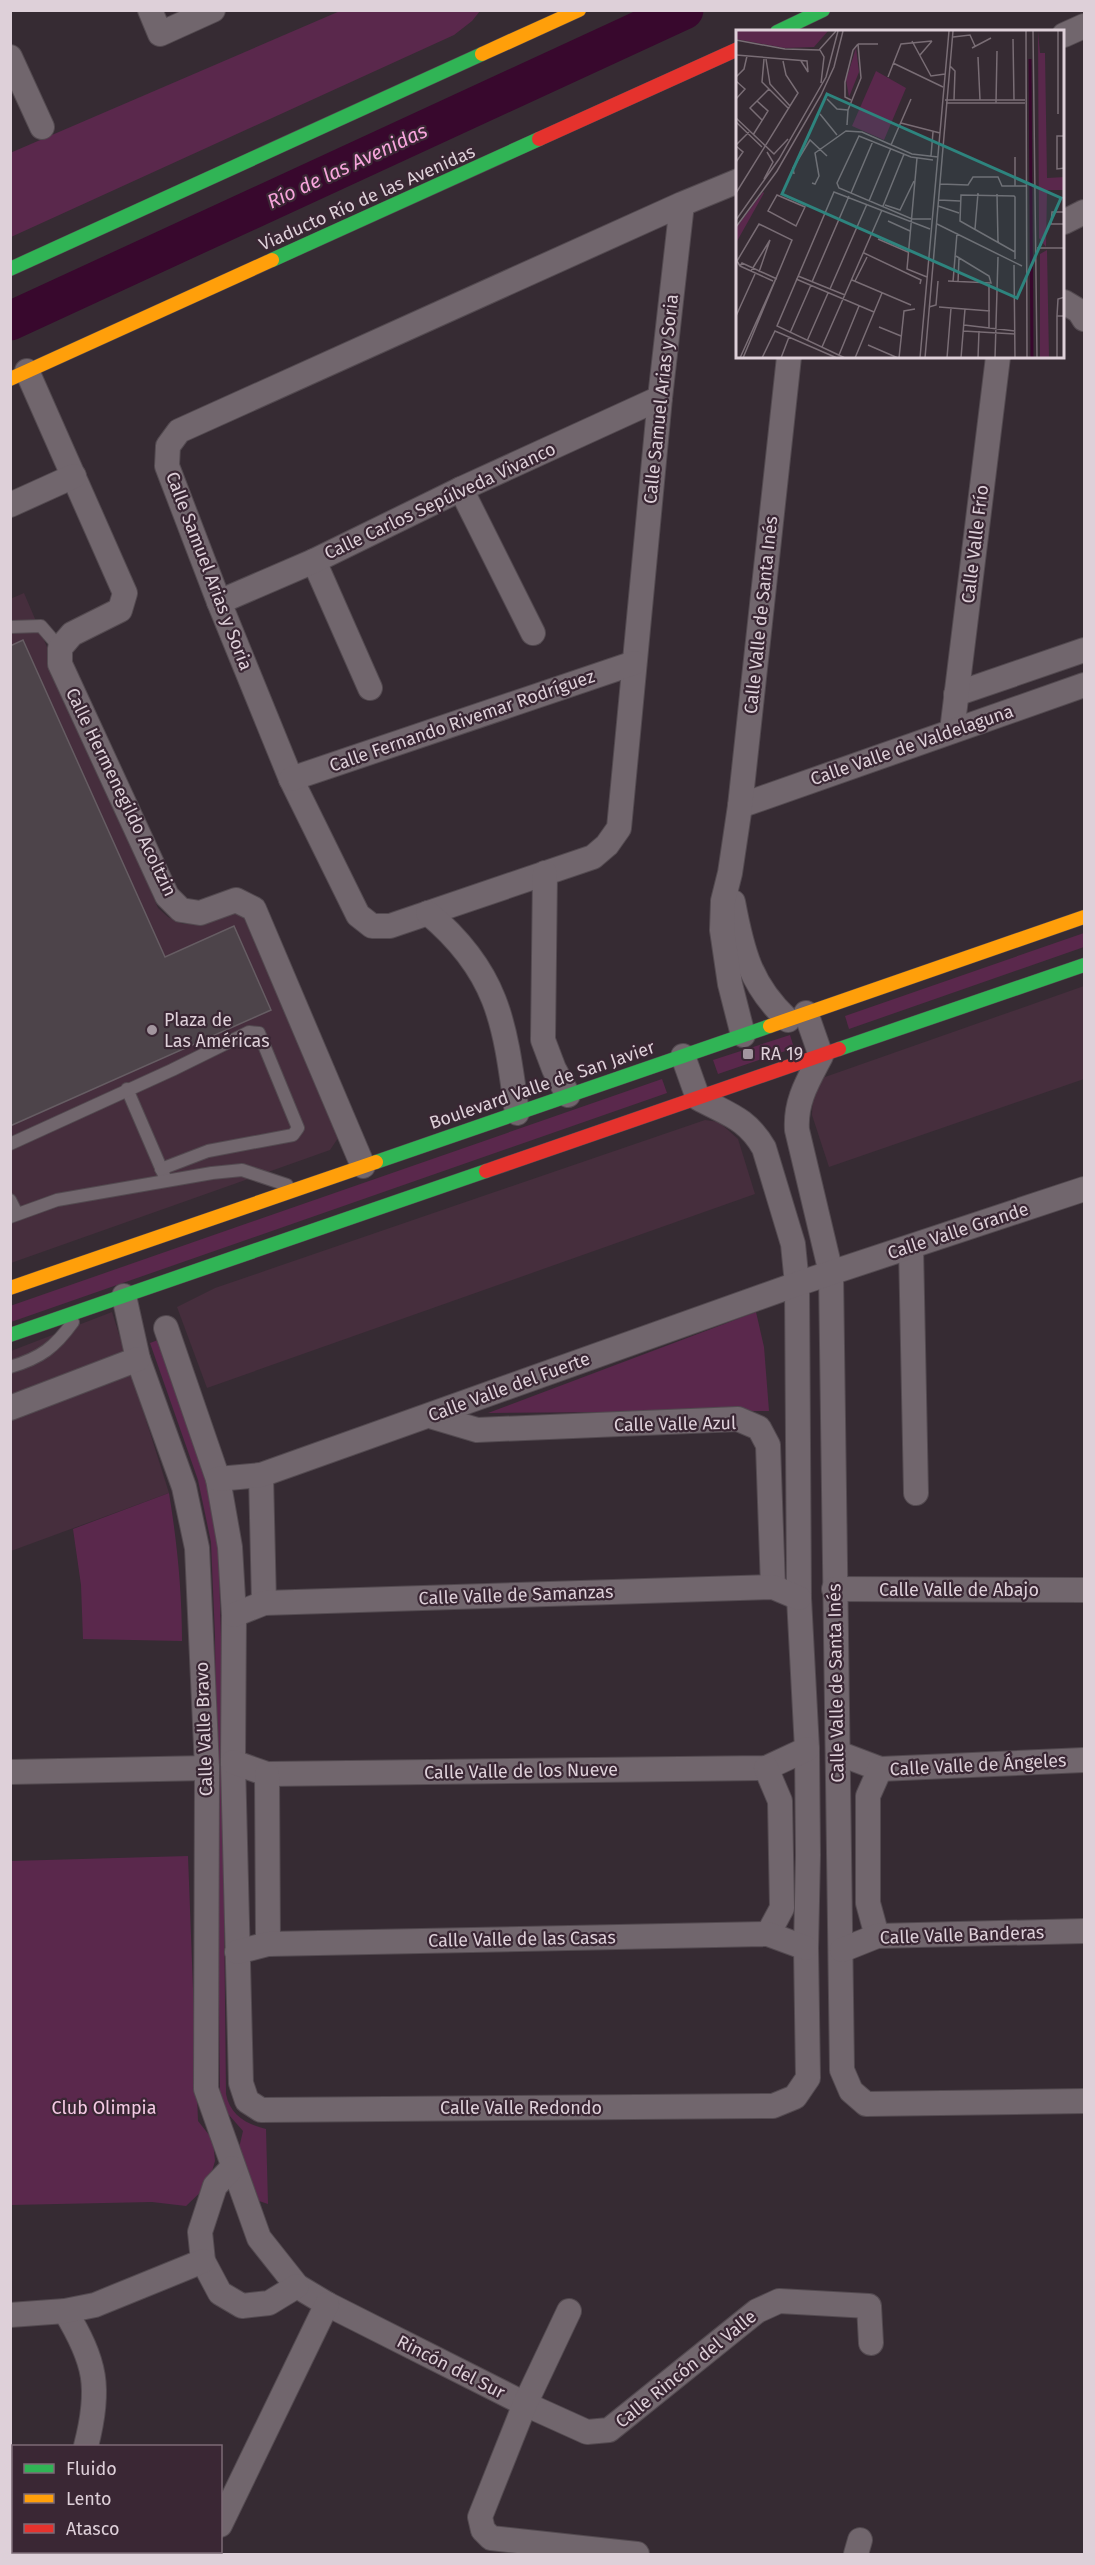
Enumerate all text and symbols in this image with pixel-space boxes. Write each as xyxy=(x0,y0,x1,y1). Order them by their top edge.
inset map xyxy=(736,30,1065,358)
water label: Río de las Avenidas xyxy=(263,118,431,214)
street label: Viaducto Río de las Avenidas xyxy=(256,140,478,256)
street label: Calle Samuel Arias y Soria xyxy=(639,293,683,505)
street label: Calle Carlos Sepúlveda Vivanco xyxy=(321,438,559,564)
street label: Calle Samuel Arias y Soria xyxy=(161,469,257,673)
street label: Calle Valle Frío xyxy=(957,483,993,605)
street label: Calle Valle de Santa Inés xyxy=(740,515,782,715)
street label: Calle Fernando Rivemar Rodríguez xyxy=(326,665,598,777)
street label: Calle Hermenegildo Acoltzin xyxy=(61,684,181,900)
street label: Calle Valle de Valdelaguna xyxy=(808,700,1016,790)
place label: Plaza de Las Américas xyxy=(164,1009,270,1052)
marker: Plaza de Las Américas xyxy=(145,1023,159,1037)
street label: Boulevard Valle de San Javier xyxy=(426,1036,658,1134)
place label: RA 19 xyxy=(760,1043,803,1065)
marker: RA 19 xyxy=(741,1047,755,1061)
street label: Calle Valle Grande xyxy=(885,1198,1031,1264)
street label: Calle Valle del Fuerte xyxy=(425,1347,593,1427)
street label: Calle Valle Azul xyxy=(614,1412,736,1436)
street label: Calle Valle de Abajo xyxy=(879,1579,1039,1601)
street label: Calle Valle de Samanzas xyxy=(418,1581,614,1609)
street label: Calle Valle de Santa Inés xyxy=(823,1583,849,1783)
street label: Calle Valle Bravo xyxy=(191,1661,217,1797)
street label: Calle Valle de Ángeles xyxy=(889,1748,1067,1781)
street label: Calle Valle de los Nueve xyxy=(424,1758,618,1784)
street label: Calle Valle Banderas xyxy=(879,1921,1045,1949)
street label: Calle Valle de las Casas xyxy=(428,1926,616,1952)
park label: Club Olimpia xyxy=(52,2097,156,2119)
street label: Calle Valle Redondo xyxy=(440,2097,602,2119)
street label: Calle Rincón del Valle xyxy=(611,2305,761,2433)
street label: Rincón del Sur xyxy=(393,2330,509,2404)
legend xyxy=(12,2445,222,2553)
text: Fluido xyxy=(66,2458,117,2480)
text: Lento xyxy=(66,2488,112,2510)
text: Atasco xyxy=(66,2518,119,2540)

